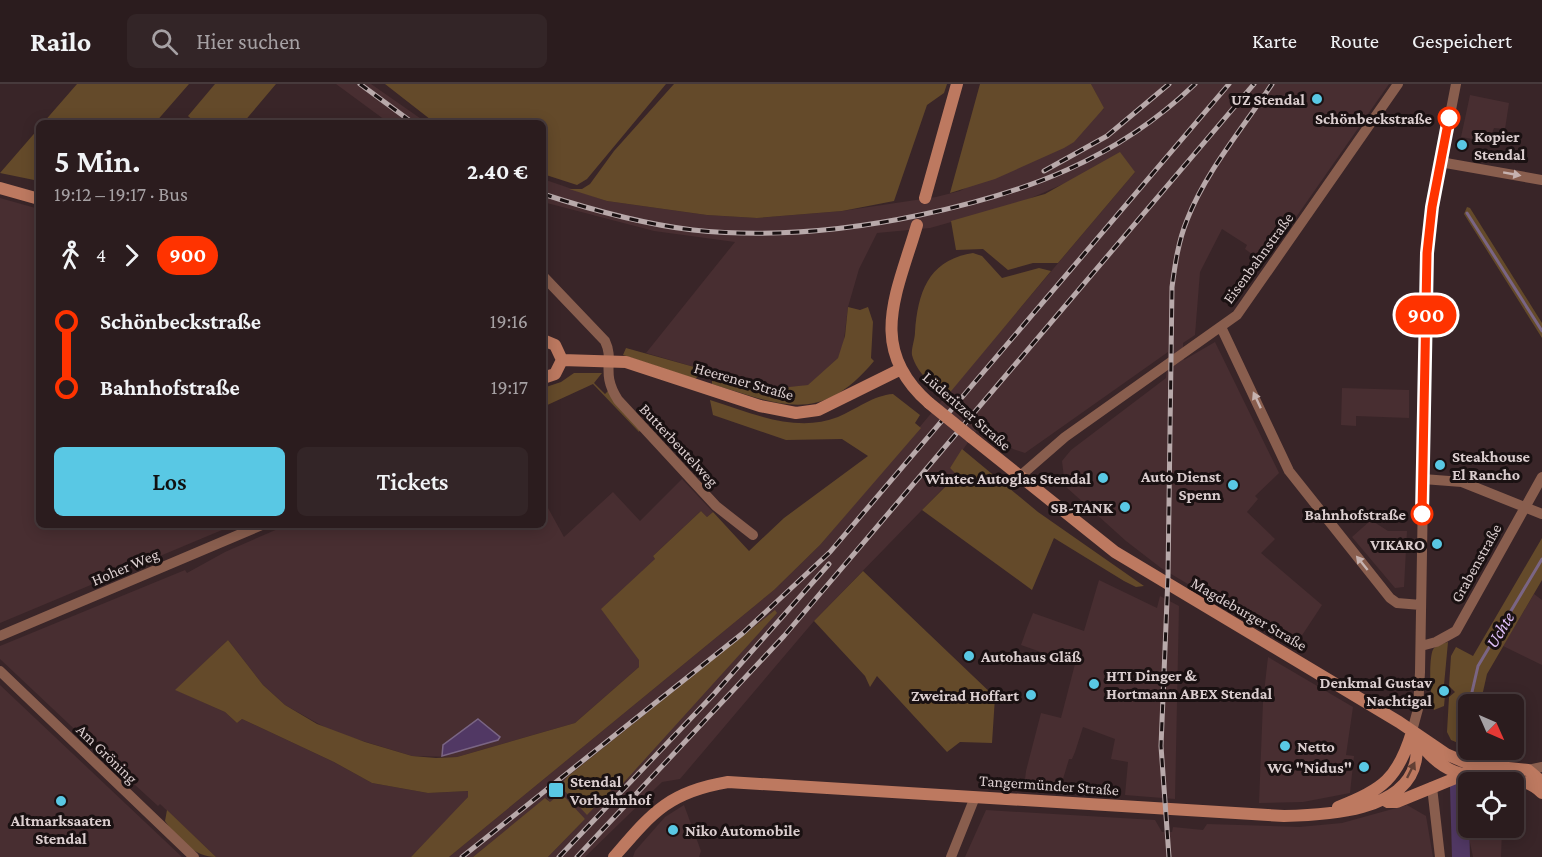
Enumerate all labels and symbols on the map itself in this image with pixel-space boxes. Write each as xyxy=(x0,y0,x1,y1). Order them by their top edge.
place label: UZ Stendal xyxy=(1231,91,1305,108)
marker: UZ Stendal xyxy=(1310,92,1324,106)
marker: Schönbeckstraße xyxy=(1438,107,1460,129)
place label: Schönbeckstraße xyxy=(1315,110,1433,127)
place label: Kopier Stendal xyxy=(1474,128,1526,163)
marker: Kopier Stendal xyxy=(1455,138,1469,152)
one-way arrow xyxy=(1502,170,1521,179)
street label: Eisenbahnstraße xyxy=(1219,209,1297,307)
line badge: 900 xyxy=(1392,296,1460,334)
street label: Heerener Straße xyxy=(692,359,796,403)
street label: Lüderitzer Straße xyxy=(920,368,1014,454)
one-way arrow xyxy=(1252,392,1261,409)
street label: Butterbeutelweg xyxy=(636,400,722,491)
place label: Steakhouse El Rancho xyxy=(1452,448,1531,483)
marker: Steakhouse El Rancho xyxy=(1433,458,1447,472)
place label: Auto Dienst Spenn xyxy=(1140,468,1221,503)
place label: Wintec Autoglas Stendal xyxy=(924,470,1091,487)
marker: Wintec Autoglas Stendal xyxy=(1096,471,1110,485)
marker: Auto Dienst Spenn xyxy=(1226,478,1240,492)
place label: SB-TANK xyxy=(1051,499,1114,516)
marker: SB-TANK xyxy=(1118,500,1132,514)
marker: Bahnhofstraße xyxy=(1411,503,1433,525)
place label: Bahnhofstraße xyxy=(1304,506,1407,523)
street label: Grabenstraße xyxy=(1447,521,1505,605)
place label: VIKARO xyxy=(1369,536,1425,553)
marker: VIKARO xyxy=(1430,537,1444,551)
street label: Hoher Weg xyxy=(89,545,162,590)
one-way arrow xyxy=(1355,555,1368,571)
street label: Magdeburger Straße xyxy=(1188,574,1310,655)
water label: Uchte xyxy=(1482,608,1519,652)
place label: Autohaus Gläß xyxy=(980,648,1082,665)
marker: Autohaus Gläß xyxy=(962,649,976,663)
place label: HTI Dinger & Hortmann ABEX Stendal xyxy=(1106,667,1272,702)
place label: Denkmal Gustav Nachtigal xyxy=(1319,674,1432,709)
marker: HTI Dinger & Hortmann ABEX Stendal xyxy=(1087,677,1101,691)
marker: Denkmal Gustav Nachtigal xyxy=(1437,684,1451,698)
place label: Zweirad Hoffart xyxy=(911,687,1019,704)
marker: Zweirad Hoffart xyxy=(1024,688,1038,702)
north arrow xyxy=(1458,694,1524,760)
street label: Am Gröning xyxy=(73,721,141,788)
place label: Netto xyxy=(1297,738,1335,755)
marker: Netto xyxy=(1278,739,1292,753)
place label: WG "Nidus" xyxy=(1266,759,1352,776)
marker: WG "Nidus" xyxy=(1357,760,1371,774)
one-way arrow xyxy=(1406,761,1416,778)
street label: Tangermünder Straße xyxy=(978,772,1119,799)
place label: Stendal Vorbahnhof xyxy=(569,773,653,808)
marker: Stendal Vorbahnhof xyxy=(547,781,565,799)
marker: Altmarksaaten Stendal xyxy=(54,794,68,808)
place label: Altmarksaaten Stendal xyxy=(10,812,111,847)
place label: Niko Automobile xyxy=(685,822,801,839)
marker: Niko Automobile xyxy=(666,823,680,837)

